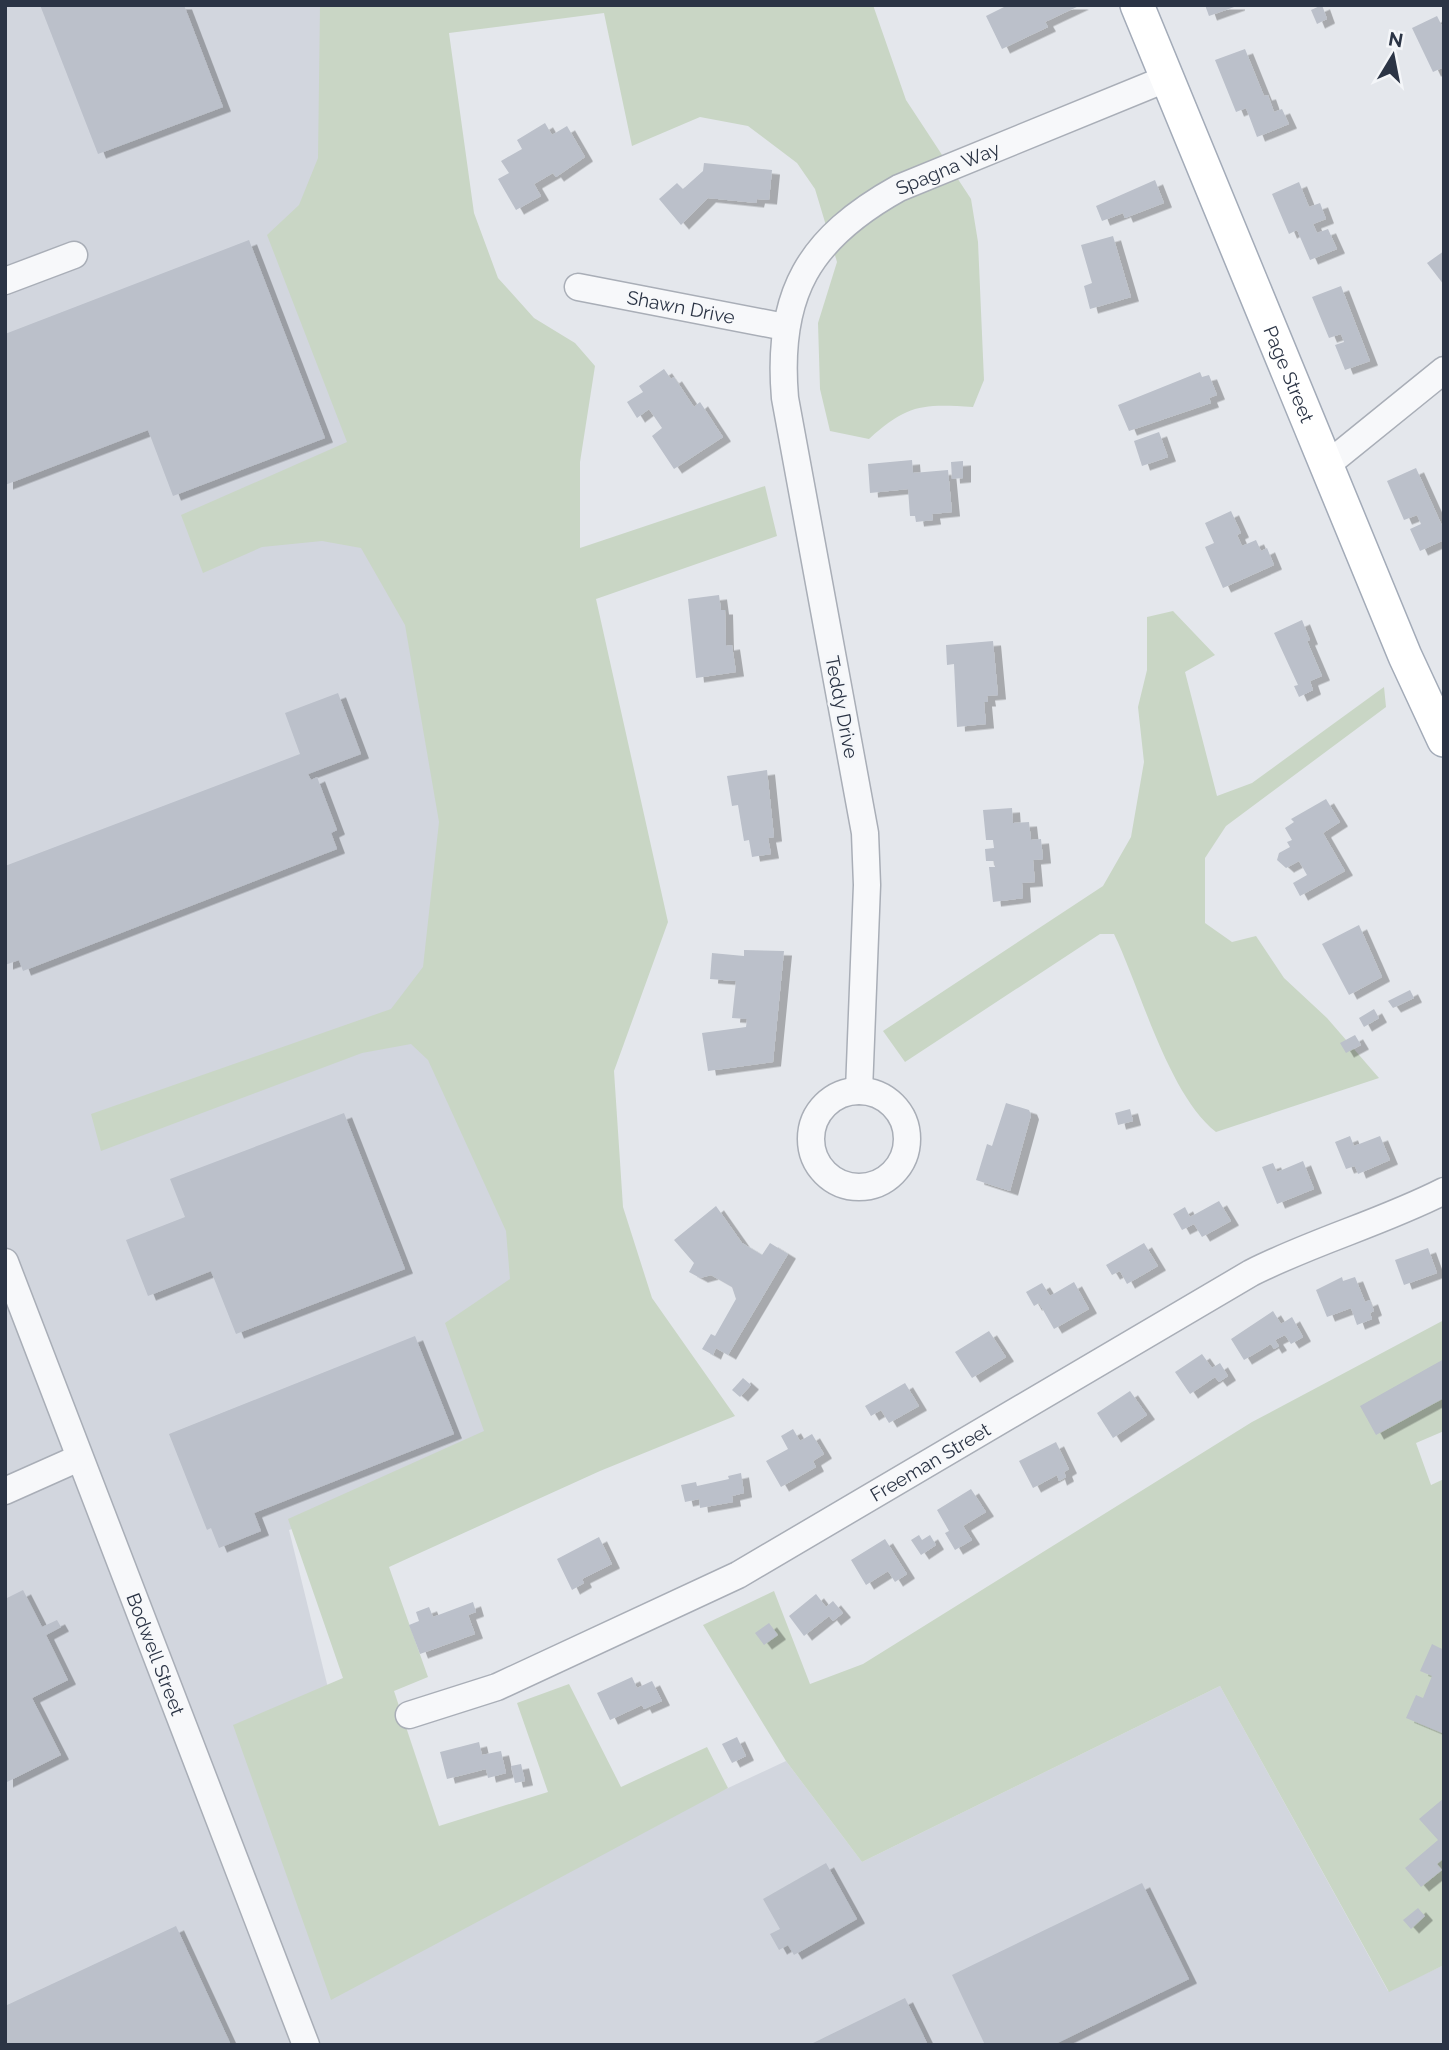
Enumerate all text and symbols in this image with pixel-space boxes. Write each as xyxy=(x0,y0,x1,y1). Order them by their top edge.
north arrow xyxy=(1358,21,1428,91)
text: N xyxy=(1387,27,1405,51)
street label: Spagna Way xyxy=(892,137,1003,199)
street label: Shawn Drive xyxy=(625,286,737,328)
street label: Page Street xyxy=(1259,322,1319,426)
street label: Teddy Drive xyxy=(821,654,863,760)
street label: Freeman Street xyxy=(866,1418,995,1506)
street label: Bodwell Street xyxy=(122,1590,189,1719)

